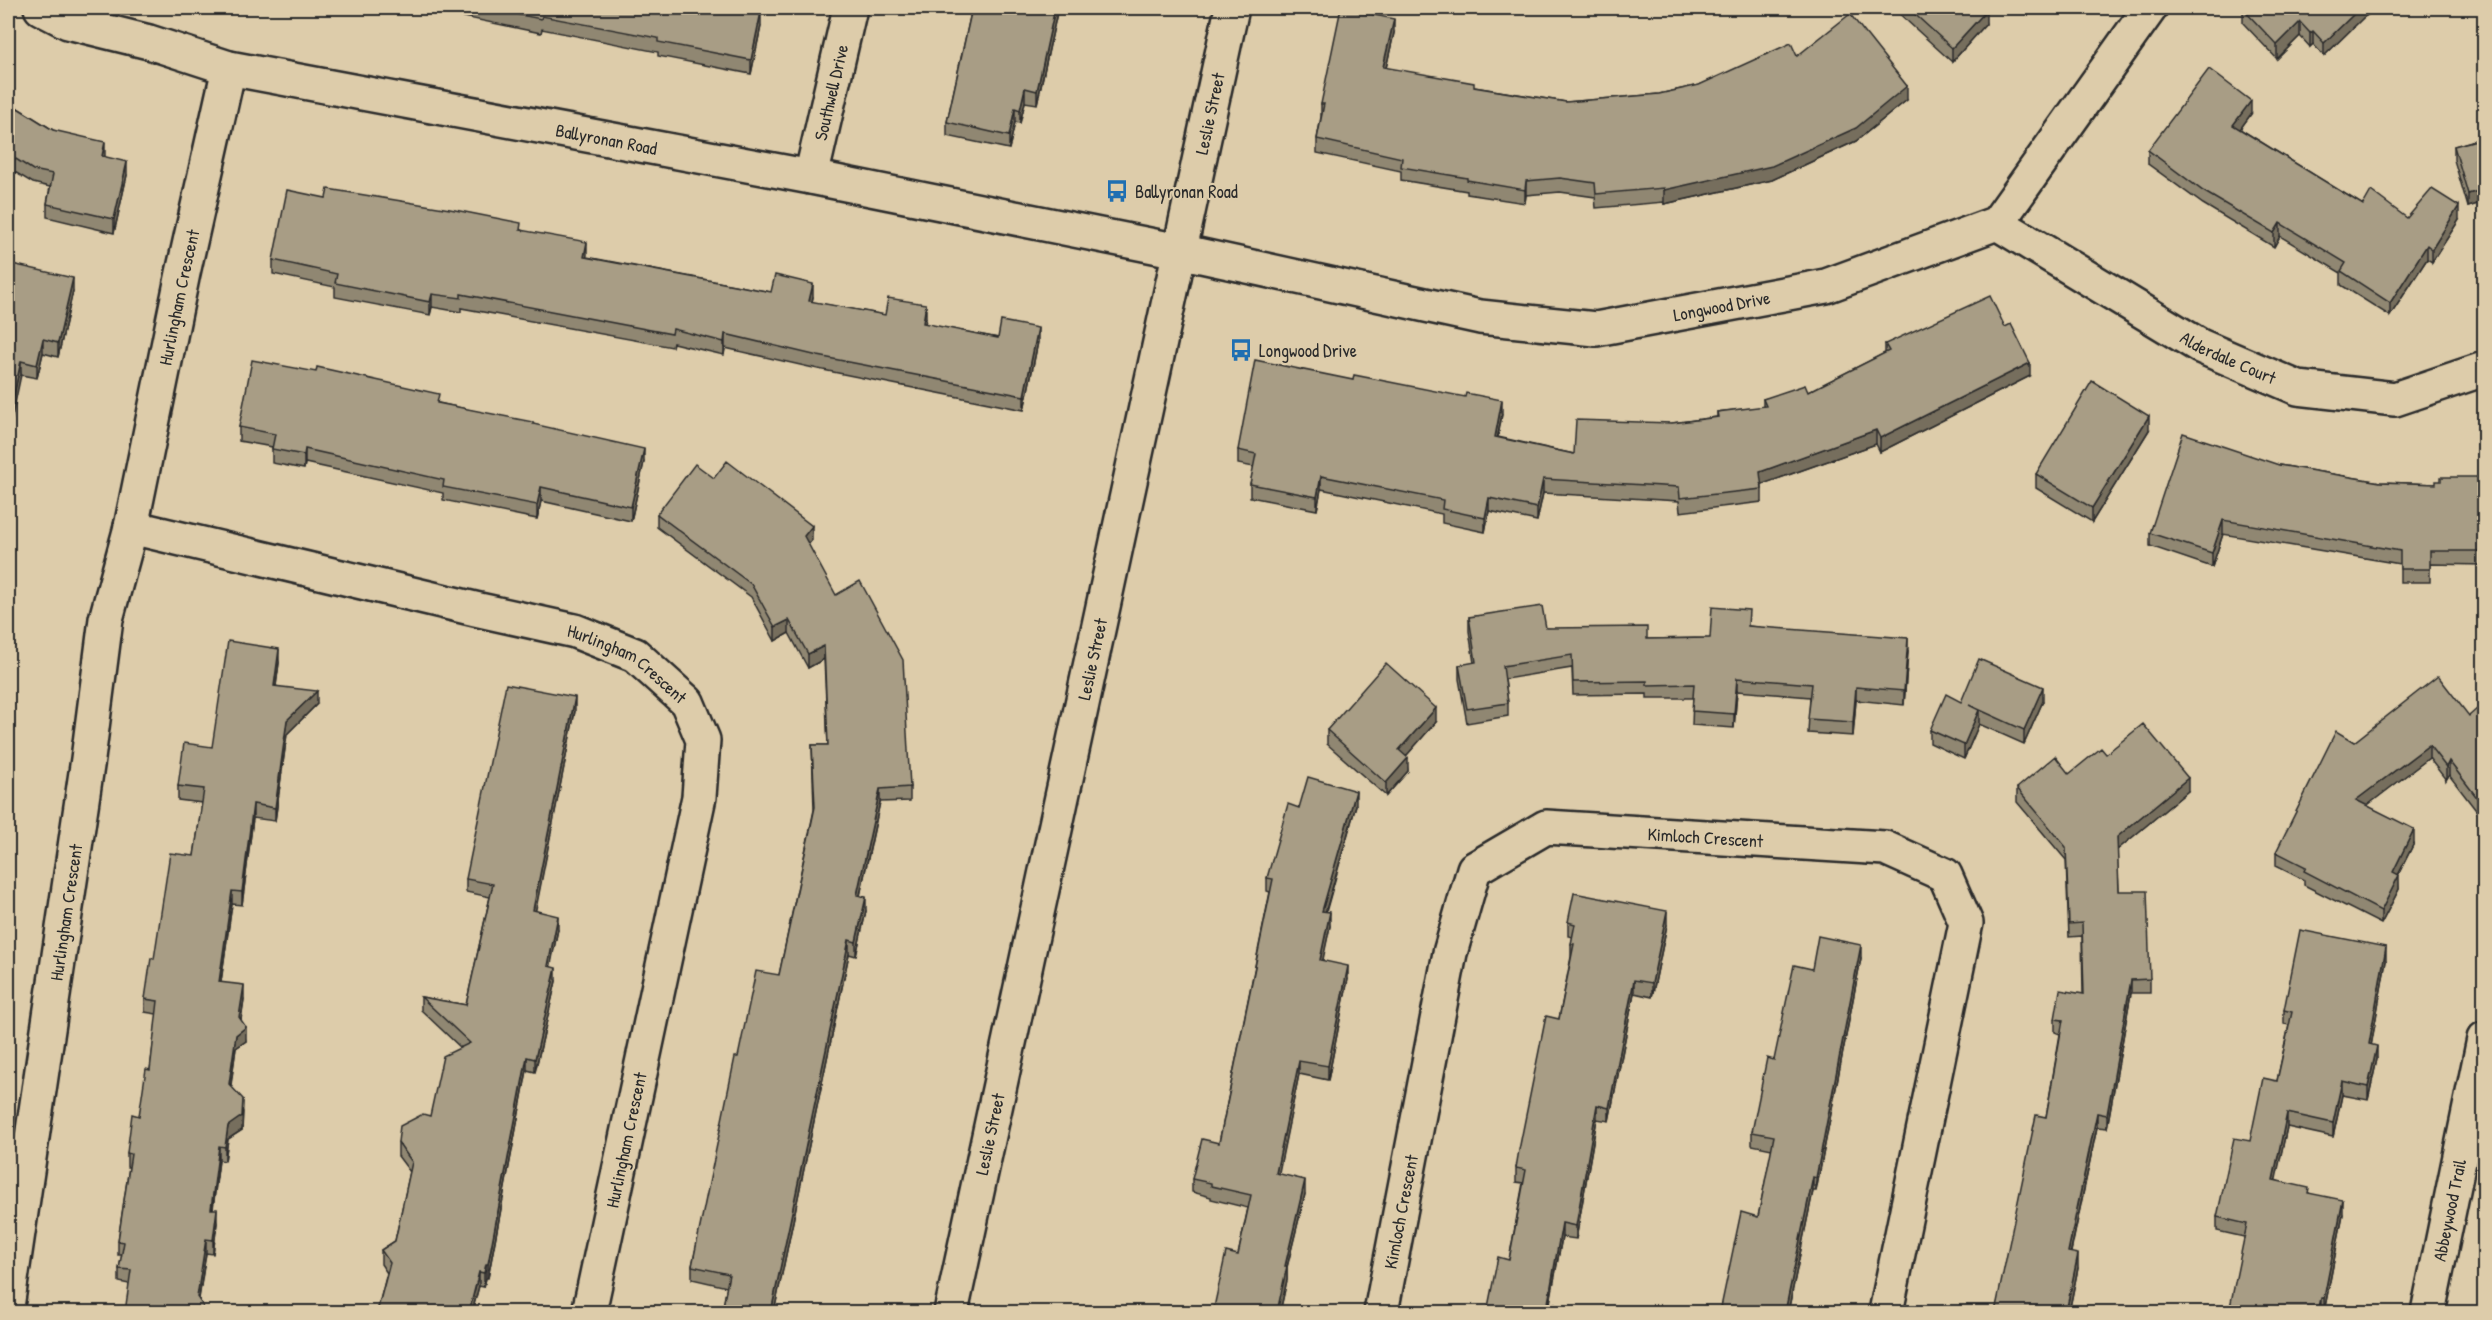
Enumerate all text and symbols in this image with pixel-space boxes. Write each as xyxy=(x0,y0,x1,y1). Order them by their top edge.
street label: Southwell Drive xyxy=(807,42,854,143)
street label: Leslie Street xyxy=(1188,70,1230,157)
street label: Ballyronan Road xyxy=(554,117,659,160)
bus stop icon: Ballyronan Road xyxy=(1104,178,1130,204)
place label: Ballyronan Road xyxy=(1135,179,1238,204)
street label: Hurlingham Crescent xyxy=(152,226,205,367)
street label: Longwood Drive xyxy=(1671,284,1772,327)
street label: Alderdale Court xyxy=(2176,325,2281,390)
bus stop icon: Longwood Drive xyxy=(1228,337,1254,363)
place label: Longwood Drive xyxy=(1259,338,1357,363)
street label: Leslie Street xyxy=(1071,615,1113,702)
street label: Hurlingham Crescent xyxy=(565,617,693,709)
street label: Kimloch Crescent xyxy=(1647,821,1765,853)
street label: Hurlingham Crescent xyxy=(43,841,88,982)
street label: Hurlingham Crescent xyxy=(599,1069,653,1210)
street label: Leslie Street xyxy=(968,1090,1010,1177)
street label: Kimloch Crescent xyxy=(1377,1152,1424,1271)
street label: Abbeywood Trail xyxy=(2426,1157,2472,1263)

